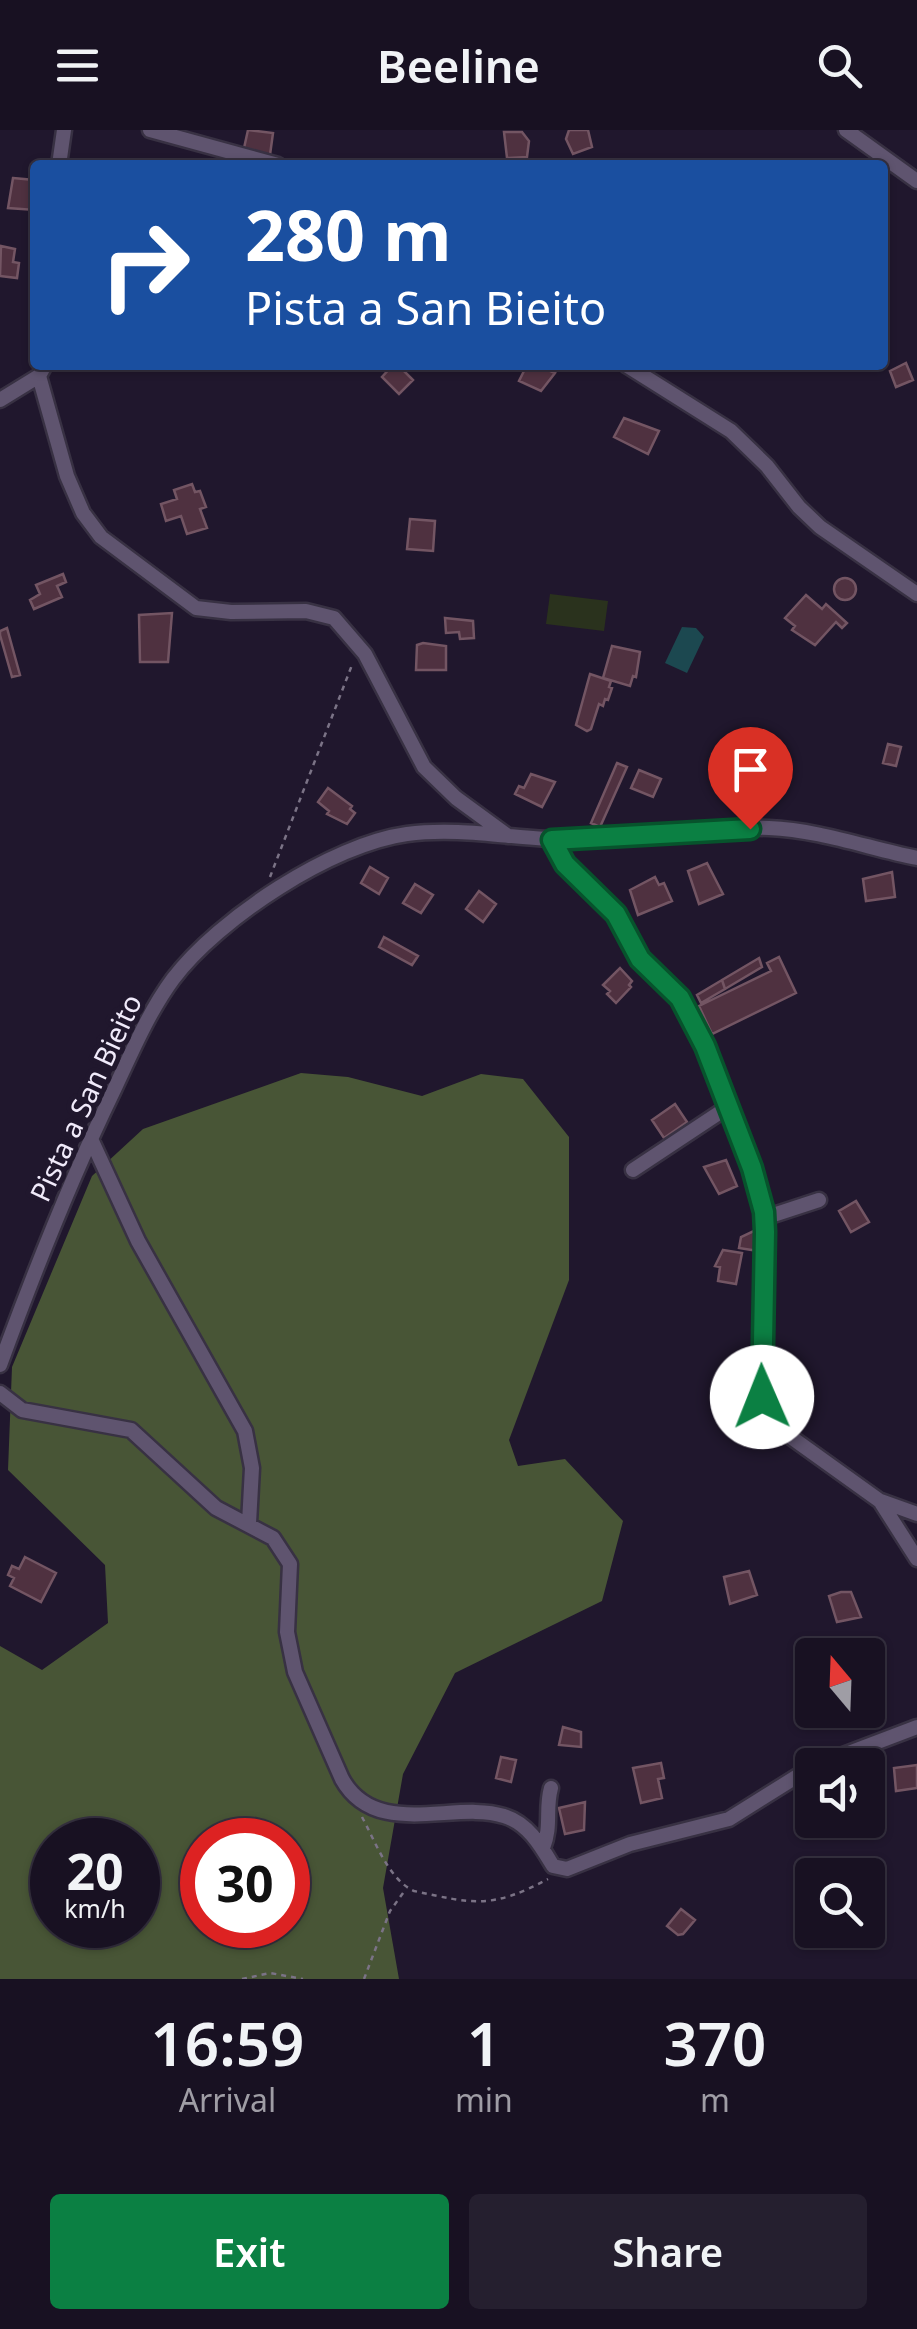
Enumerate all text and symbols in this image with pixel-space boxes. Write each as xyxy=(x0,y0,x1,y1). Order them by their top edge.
text: Beeline xyxy=(377,35,540,96)
icon: menu xyxy=(50,38,105,93)
icon: search xyxy=(812,38,867,93)
text: 280 m xyxy=(245,186,452,282)
icon: right xyxy=(80,200,210,330)
text: Pista a San Bieito xyxy=(245,277,606,338)
pin xyxy=(708,727,793,830)
icon: arrive xyxy=(723,742,778,797)
street label: Pista a San Bieito xyxy=(20,988,150,1207)
position arrow xyxy=(710,1345,814,1449)
north arrow xyxy=(795,1638,885,1728)
map controls xyxy=(795,1638,885,1948)
button: sound xyxy=(795,1748,885,1838)
speed limit sign: 30 xyxy=(180,1818,310,1948)
text: 20 xyxy=(66,1837,124,1905)
button: search xyxy=(795,1858,885,1948)
text: km/h xyxy=(64,1891,126,1925)
text: 16:59 xyxy=(151,2002,304,2084)
text: 1 xyxy=(467,2002,501,2084)
text: 370 xyxy=(663,2002,766,2084)
text: Arrival xyxy=(179,2078,276,2121)
text: min xyxy=(455,2078,513,2121)
text: m xyxy=(700,2078,730,2121)
button: Exit xyxy=(50,2194,449,2309)
button: Share xyxy=(469,2194,867,2309)

